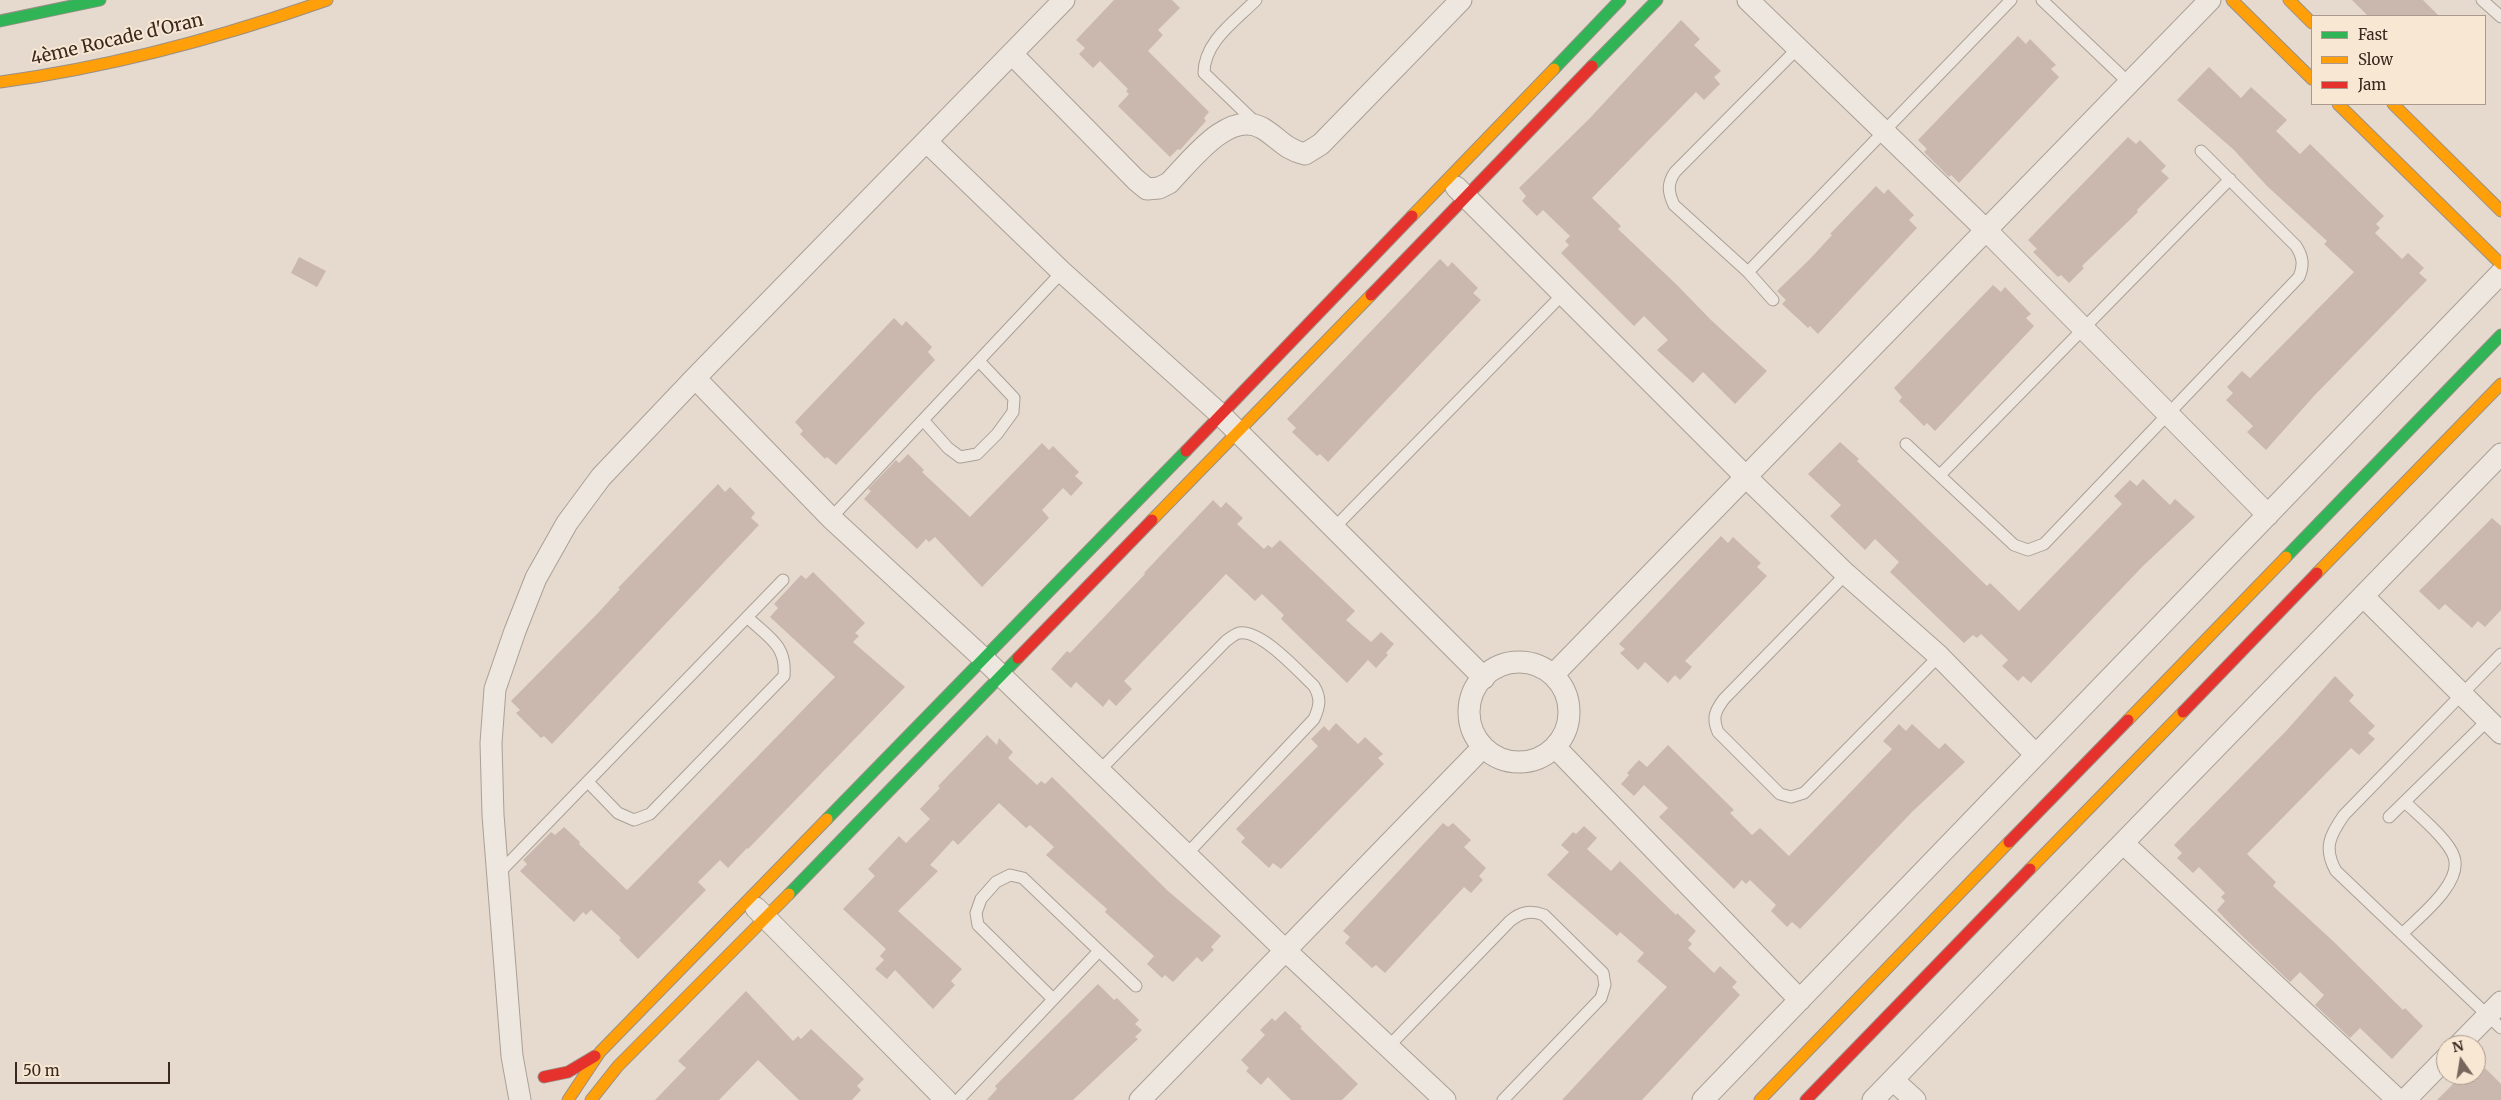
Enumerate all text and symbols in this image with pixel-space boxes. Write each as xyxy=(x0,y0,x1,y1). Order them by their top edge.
street label: 4ème Rocade d'Oran xyxy=(29,10,205,70)
legend xyxy=(2311,15,2486,105)
text: Fast xyxy=(2358,25,2388,44)
text: Slow xyxy=(2358,50,2393,69)
text: Jam xyxy=(2358,75,2386,94)
north arrow xyxy=(2436,1035,2486,1085)
text: N xyxy=(2450,1036,2465,1056)
scale bar xyxy=(18,1052,172,1084)
text: 50 m xyxy=(23,1061,60,1080)

